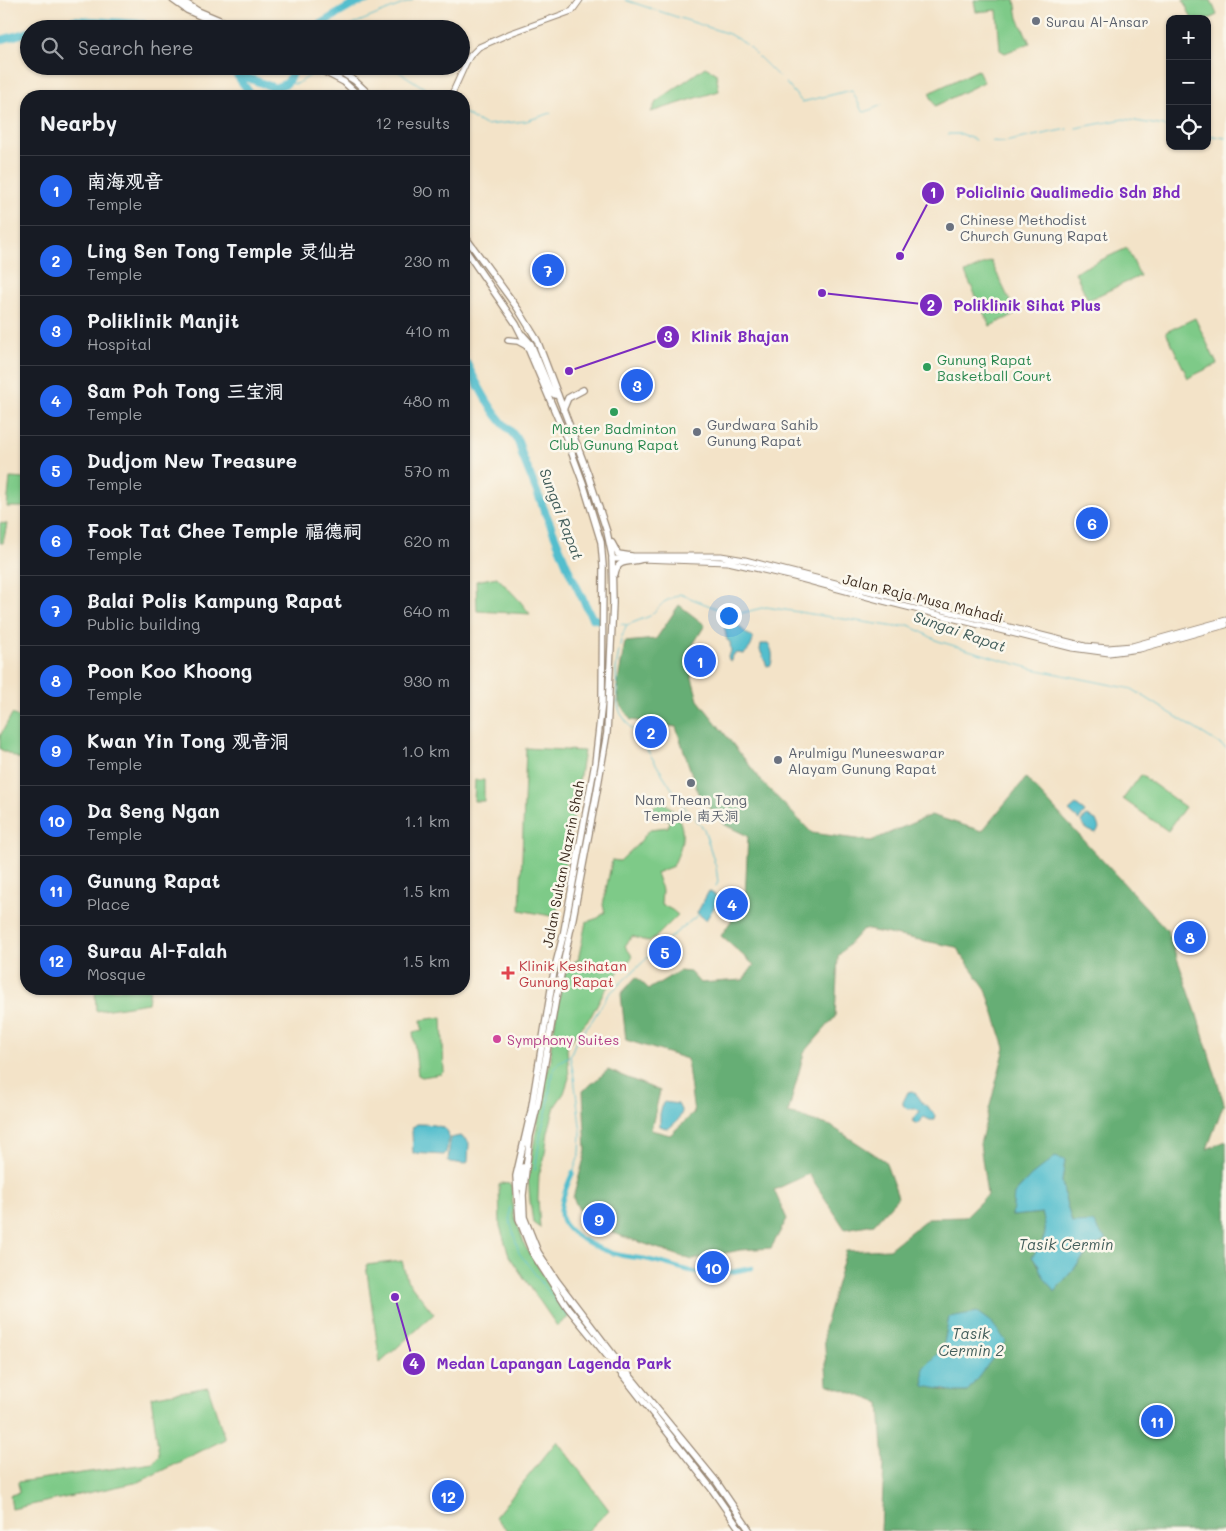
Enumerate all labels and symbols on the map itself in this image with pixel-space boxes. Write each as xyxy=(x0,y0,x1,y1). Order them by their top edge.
place label: Surau Al-Ansar xyxy=(1046,12,1149,31)
marker: Surau Al-Ansar xyxy=(1030,15,1042,27)
callout: Policlinic Qualimedic Sdn Bhd xyxy=(920,178,1190,208)
text: 1 xyxy=(930,182,936,202)
text: Policlinic Qualimedic Sdn Bhd xyxy=(956,182,1181,202)
place label: Chinese Methodist Church Gunung Rapat xyxy=(960,210,1108,245)
marker: Chinese Methodist Church Gunung Rapat xyxy=(944,221,956,233)
pin: 7 xyxy=(532,251,564,289)
callout: Poliklinik Sihat Plus xyxy=(918,290,1111,320)
text: 2 xyxy=(927,295,935,315)
text: Poliklinik Sihat Plus xyxy=(953,295,1101,315)
callout: Klinik Bhajan xyxy=(656,322,799,352)
text: 3 xyxy=(663,326,673,346)
text: Klinik Bhajan xyxy=(691,326,789,346)
place label: Gunung Rapat Basketball Court xyxy=(937,350,1052,385)
marker: Gunung Rapat Basketball Court xyxy=(921,361,933,373)
pin: 3 xyxy=(621,366,653,404)
marker: Master Badminton Club Gunung Rapat xyxy=(608,406,620,418)
place label: Gurdwara Sahib Gunung Rapat xyxy=(707,415,819,450)
place label: Master Badminton Club Gunung Rapat xyxy=(549,419,679,454)
marker: Gurdwara Sahib Gunung Rapat xyxy=(691,426,703,438)
water label: Sungai Rapat xyxy=(535,465,589,563)
pin: 6 xyxy=(1076,504,1108,542)
street label: Jalan Raja Musa Mahadi xyxy=(841,569,1005,627)
your location xyxy=(716,603,742,629)
water label: Sungai Rapat xyxy=(911,606,1009,656)
pin: 1 xyxy=(684,642,716,680)
pin: 2 xyxy=(635,713,667,751)
place label: Arulmigu Muneeswarar Alayam Gunung Rapat xyxy=(788,743,945,778)
marker: Arulmigu Muneeswarar Alayam Gunung Rapat xyxy=(772,754,784,766)
marker: Nam Thean Tong Temple 南天洞 xyxy=(685,777,697,789)
street label: Jalan Sultan Nazrin Shah xyxy=(537,779,589,949)
place label: Nam Thean Tong Temple 南天洞 xyxy=(635,790,747,825)
pin: 4 xyxy=(716,885,748,923)
pin: 8 xyxy=(1174,918,1206,956)
pin: 5 xyxy=(649,933,681,971)
place label: Klinik Kesihatan Gunung Rapat xyxy=(519,956,627,991)
marker: Klinik Kesihatan Gunung Rapat xyxy=(501,966,515,980)
place label: Symphony Suites xyxy=(507,1030,619,1049)
marker: Symphony Suites xyxy=(491,1033,503,1045)
pin: 9 xyxy=(583,1200,615,1238)
water label: Tasik Cermin xyxy=(1019,1234,1113,1254)
pin: 10 xyxy=(697,1248,729,1286)
water label: Tasik Cermin 2 xyxy=(938,1323,1004,1360)
callout: Medan Lapangan Lagenda Park xyxy=(401,1349,681,1379)
text: 4 xyxy=(409,1353,419,1373)
text: Medan Lapangan Lagenda Park xyxy=(437,1353,672,1373)
pin: 11 xyxy=(1141,1402,1173,1440)
pin: 12 xyxy=(432,1477,464,1515)

